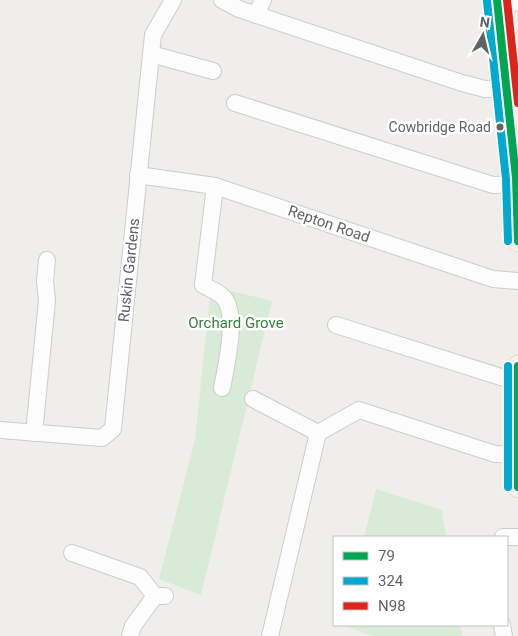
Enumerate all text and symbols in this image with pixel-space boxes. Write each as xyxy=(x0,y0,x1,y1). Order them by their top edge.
north arrow xyxy=(458,10,508,60)
text: N xyxy=(479,14,491,31)
place label: Cowbridge Road xyxy=(389,119,491,135)
marker: Cowbridge Road xyxy=(495,122,505,132)
street label: Repton Road xyxy=(286,202,372,246)
street label: Ruskin Gardens xyxy=(115,217,143,323)
park label: Orchard Grove xyxy=(188,314,284,332)
legend xyxy=(333,536,508,626)
text: 79 xyxy=(378,547,395,565)
text: 324 xyxy=(378,572,404,590)
text: N98 xyxy=(378,597,406,615)

